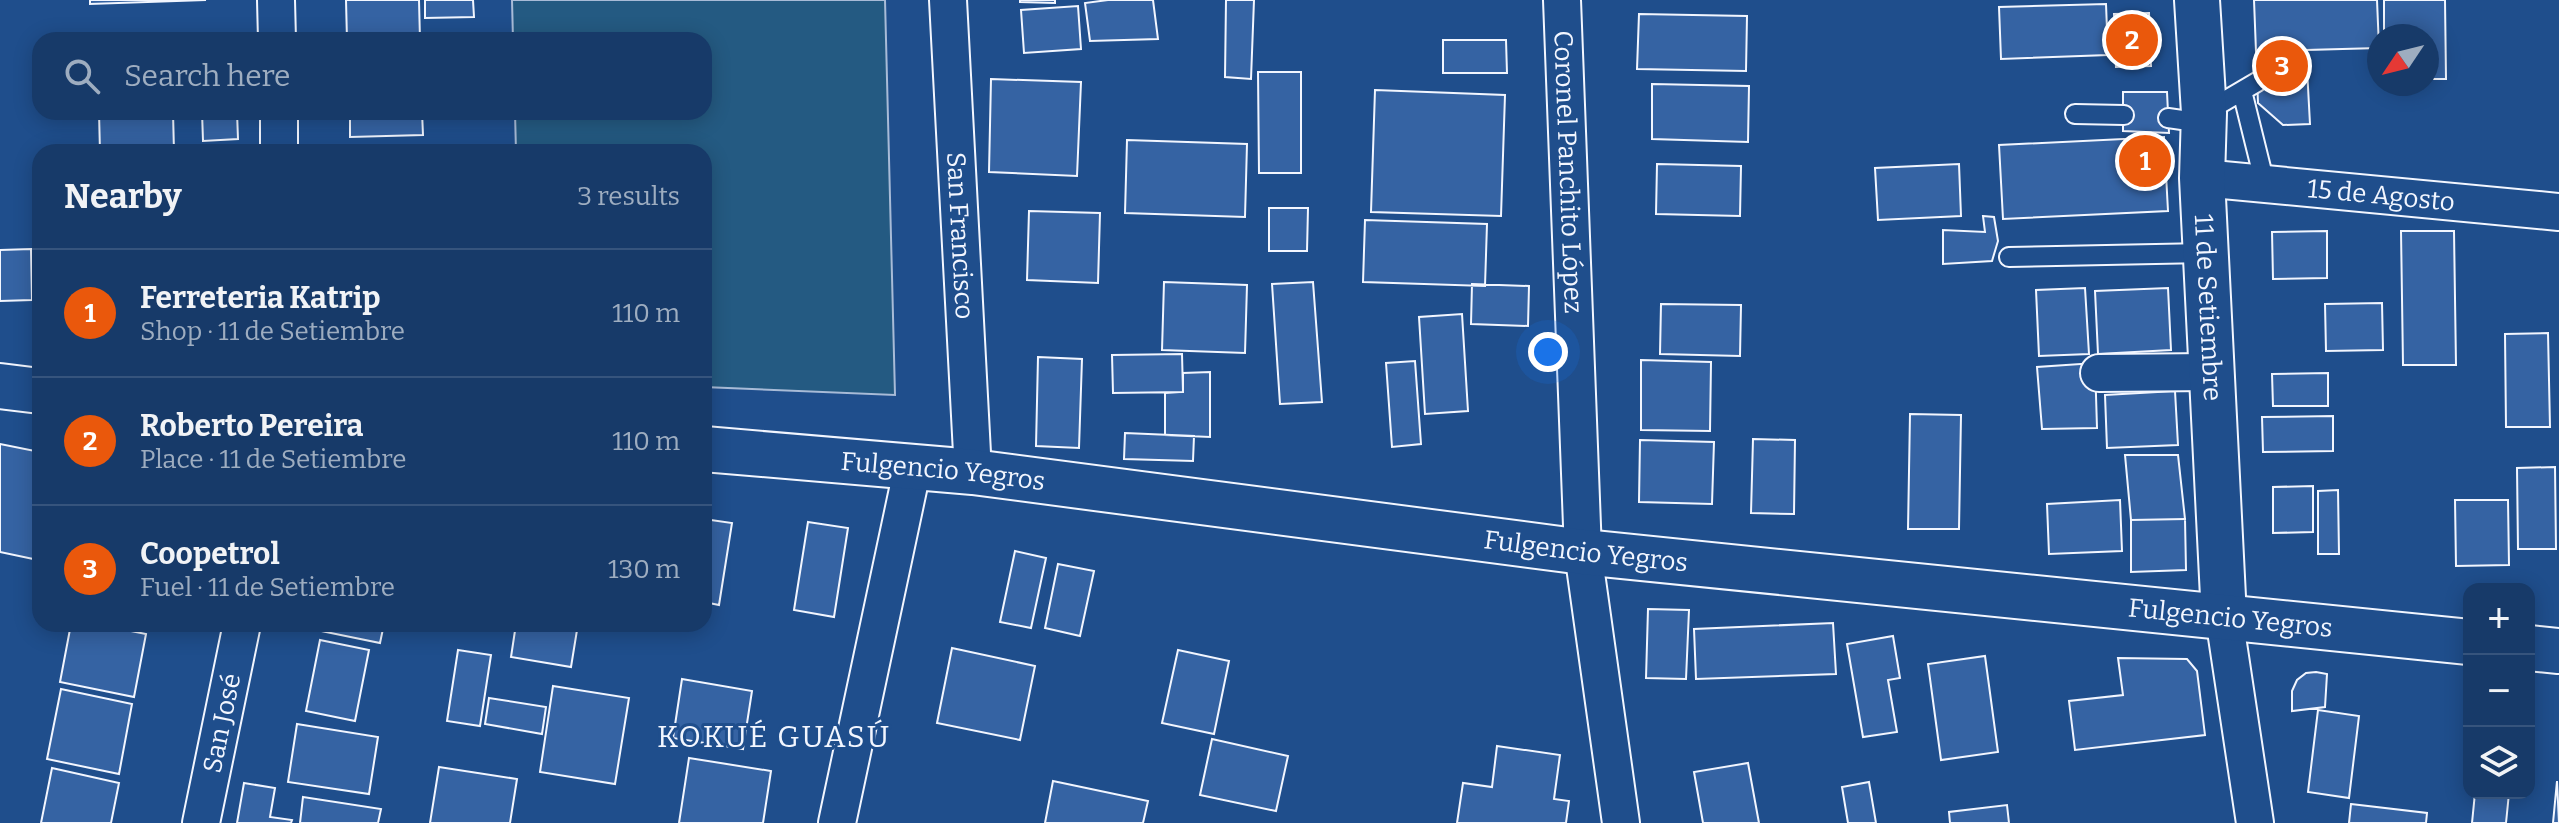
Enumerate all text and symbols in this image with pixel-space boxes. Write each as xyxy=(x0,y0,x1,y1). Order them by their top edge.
pin: 2 xyxy=(2106,10,2158,70)
north arrow xyxy=(2367,24,2439,96)
street label: Coronel Panchito López xyxy=(1548,30,1589,314)
search box xyxy=(32,32,712,120)
pin: 3 xyxy=(2256,36,2308,96)
icon: search xyxy=(60,54,104,98)
text: Search here xyxy=(124,58,291,94)
pin: 1 xyxy=(2119,131,2171,191)
street label: San Francisco xyxy=(941,151,980,320)
street label: 15 de Agosto xyxy=(2306,173,2456,218)
text: Nearby xyxy=(64,176,182,217)
text: 3 results xyxy=(577,181,680,212)
street label: 11 de Setiembre xyxy=(2188,213,2229,402)
text: Ferreteria Katrip xyxy=(140,280,380,316)
text: 1 xyxy=(84,298,96,329)
text: 110 m xyxy=(612,298,680,329)
text: Shop · 11 de Setiembre xyxy=(140,316,405,347)
your location xyxy=(1528,332,1568,372)
text: Roberto Pereira xyxy=(140,408,363,444)
text: 2 xyxy=(83,426,97,457)
text: 110 m xyxy=(612,426,680,457)
text: Place · 11 de Setiembre xyxy=(140,444,406,475)
street label: Fulgencio Yegros xyxy=(840,445,1047,497)
street label: Fulgencio Yegros xyxy=(1482,524,1689,578)
text: Coopetrol xyxy=(140,536,280,572)
text: 3 xyxy=(83,554,97,585)
text: 130 m xyxy=(608,554,680,585)
text: Fuel · 11 de Setiembre xyxy=(140,572,395,603)
map controls xyxy=(2463,583,2535,799)
button: + xyxy=(2463,583,2535,655)
street label: Fulgencio Yegros xyxy=(2127,592,2334,644)
button: − xyxy=(2463,655,2535,727)
street label: San José xyxy=(196,671,247,776)
district label: KOKUÉ GUASÚ xyxy=(657,719,891,755)
button: layers xyxy=(2463,727,2535,799)

